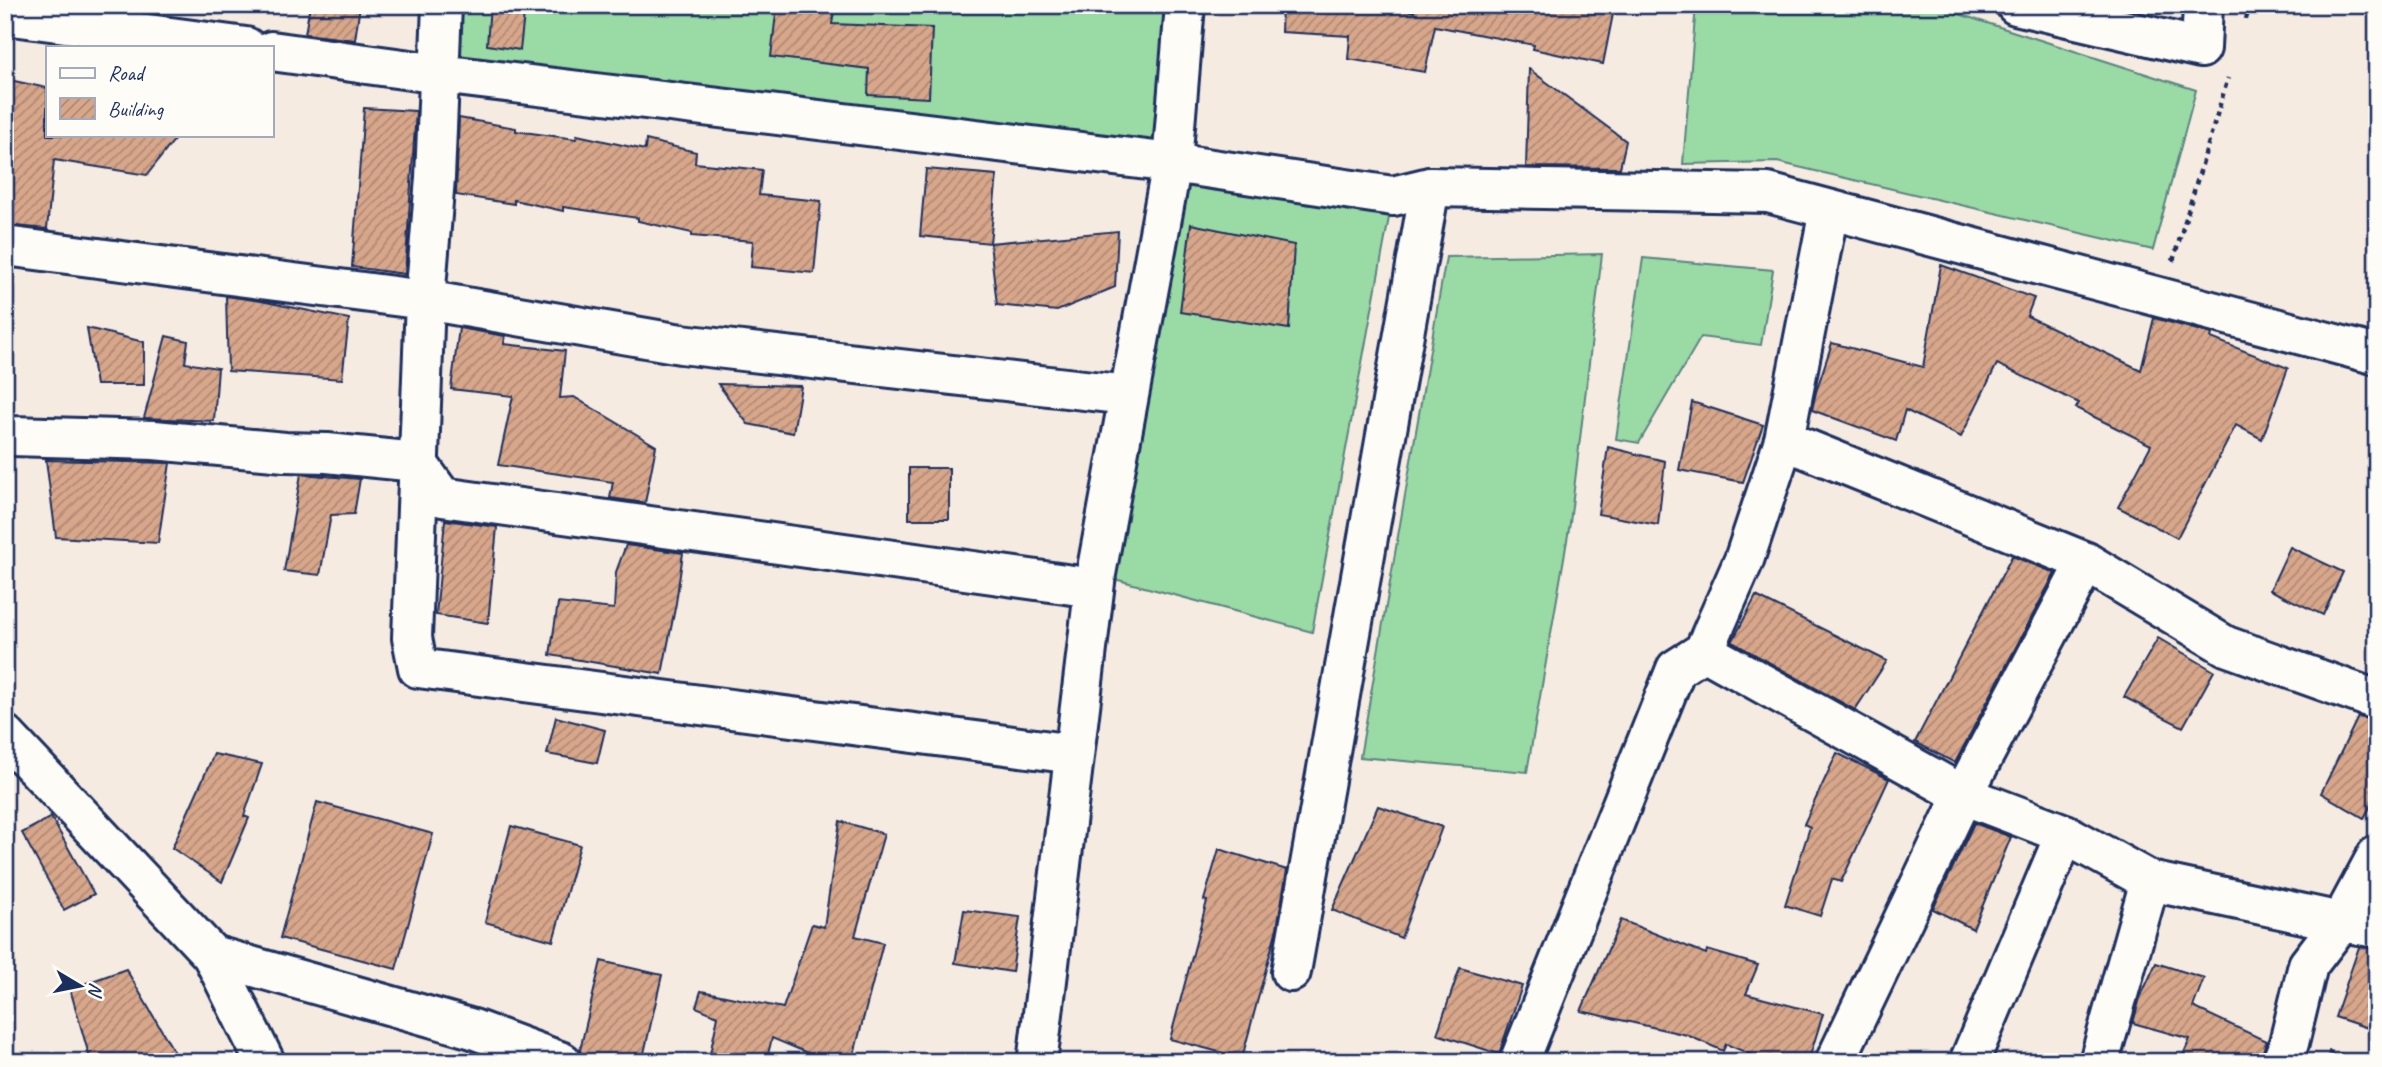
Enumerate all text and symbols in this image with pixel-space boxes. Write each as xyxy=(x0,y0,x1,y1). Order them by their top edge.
legend xyxy=(46,46,273,136)
text: Road xyxy=(108,60,147,86)
text: Building xyxy=(108,96,165,122)
north arrow xyxy=(46,951,116,1021)
text: N xyxy=(82,981,109,1000)

